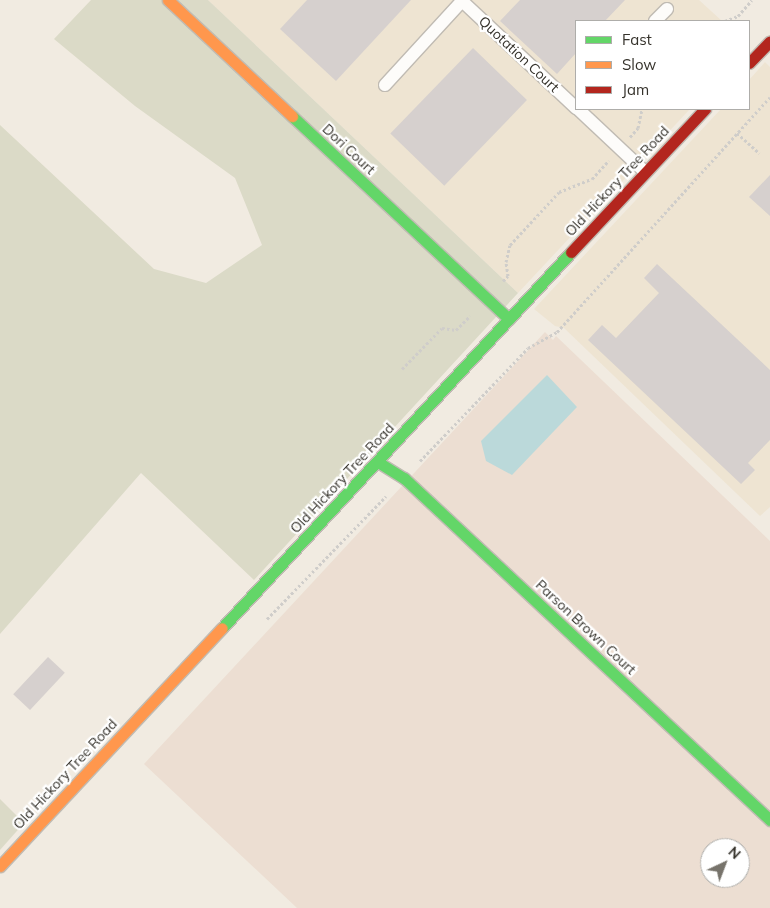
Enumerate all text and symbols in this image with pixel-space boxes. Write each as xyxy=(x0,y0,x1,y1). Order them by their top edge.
street label: Quotation Court xyxy=(475,12,563,96)
legend xyxy=(575,20,750,110)
text: Fast xyxy=(622,30,652,49)
text: Slow xyxy=(622,55,656,74)
text: Jam xyxy=(622,80,649,99)
street label: Dori Court xyxy=(319,120,379,178)
street label: Old Hickory Tree Road xyxy=(562,122,672,240)
street label: Old Hickory Tree Road xyxy=(287,419,397,537)
street label: Parson Brown Court xyxy=(532,576,640,678)
street label: Old Hickory Tree Road xyxy=(10,715,120,833)
north arrow xyxy=(700,838,750,888)
text: N xyxy=(725,843,745,863)

